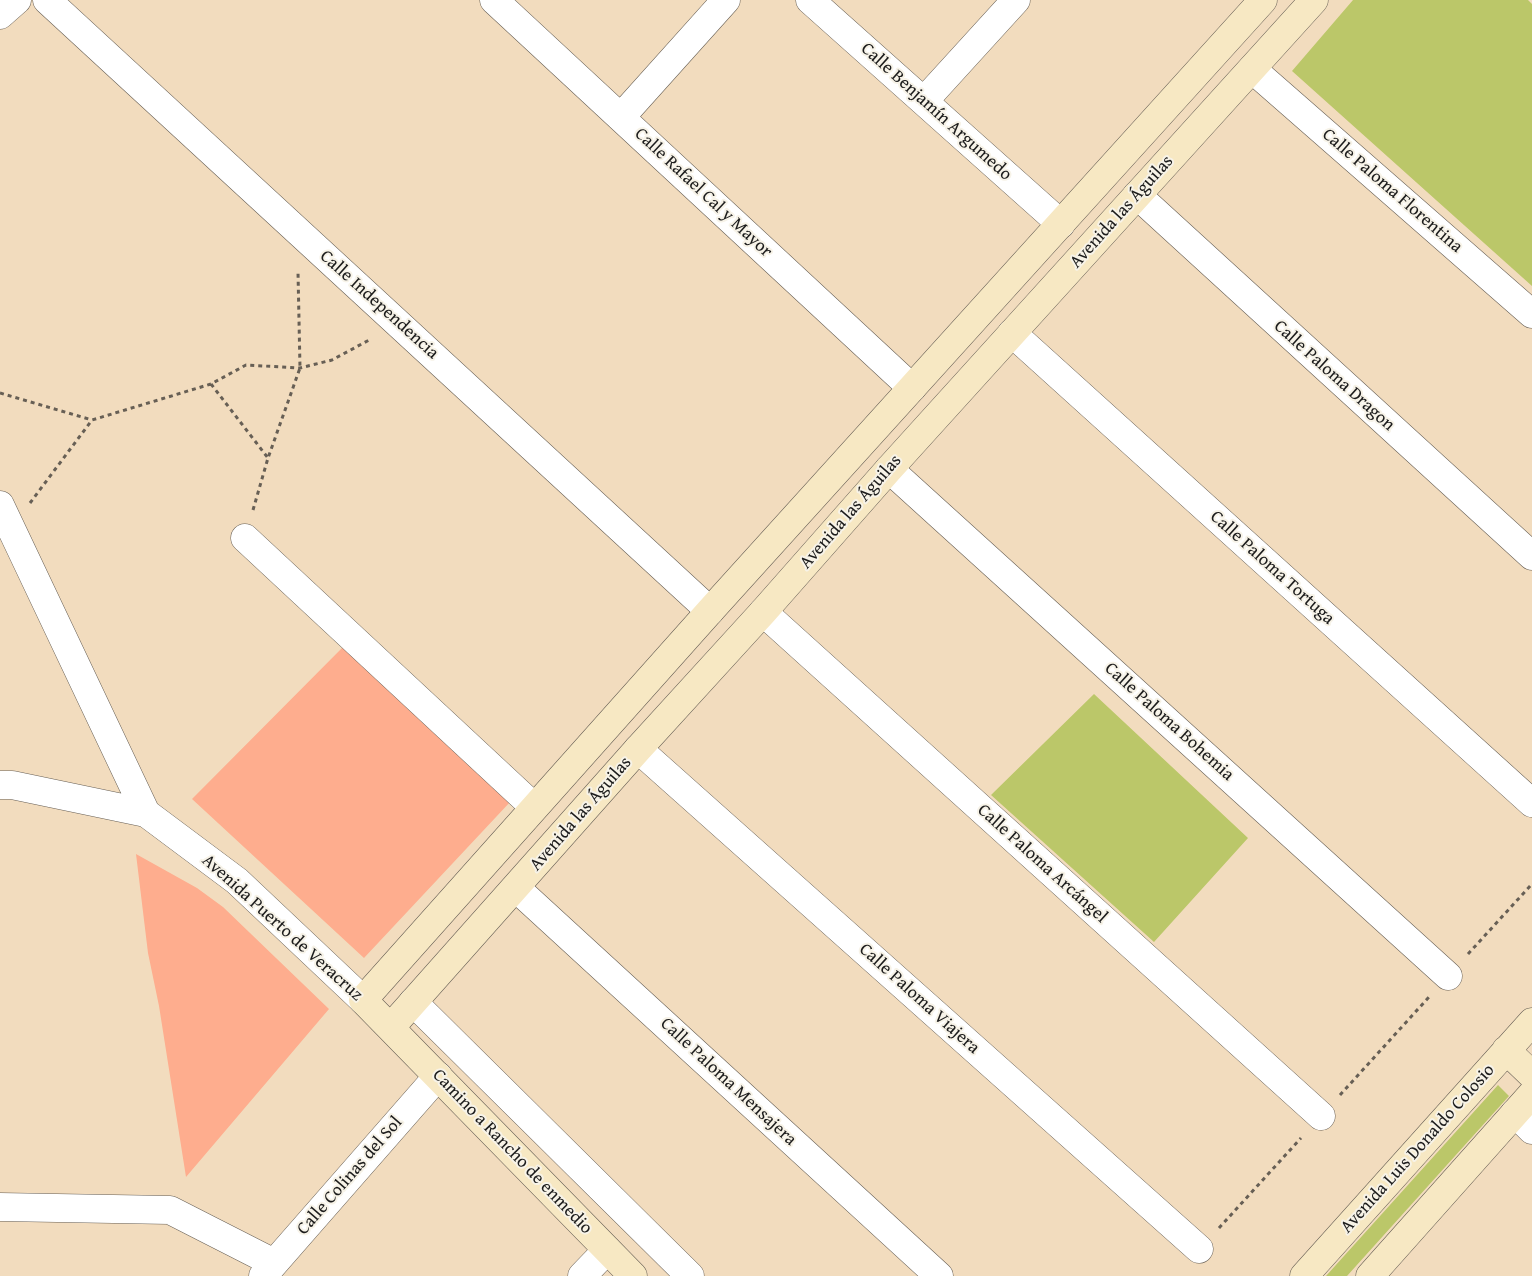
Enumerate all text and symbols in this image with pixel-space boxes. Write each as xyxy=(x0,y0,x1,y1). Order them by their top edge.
street label: Calle Benjamín Argumedo xyxy=(856,38,1016,186)
street label: Calle Rafael Cal y Mayor xyxy=(630,124,776,262)
street label: Calle Paloma Florentina xyxy=(1317,124,1467,258)
street label: Avenida las Águilas xyxy=(1066,151,1178,273)
street label: Calle Independencia xyxy=(315,246,443,364)
street label: Calle Paloma Dragon xyxy=(1269,316,1399,436)
street label: Avenida las Águilas xyxy=(796,450,906,574)
street label: Calle Paloma Tortuga xyxy=(1205,506,1339,630)
street label: Calle Paloma Bohemia xyxy=(1100,658,1238,786)
street label: Avenida las Águilas xyxy=(526,752,636,876)
street label: Calle Paloma Arcángel xyxy=(973,800,1111,928)
street label: Avenida Puerto de Veracruz xyxy=(197,850,367,1006)
street label: Calle Paloma Viajera xyxy=(854,939,984,1059)
street label: Calle Paloma Mensajera xyxy=(655,1013,801,1151)
street label: Avenida Luis Donaldo Colosio xyxy=(1336,1060,1500,1238)
street label: Camino a Rancho de enmedio xyxy=(427,1065,597,1239)
street label: Calle Colinas del Sol xyxy=(293,1112,407,1240)

